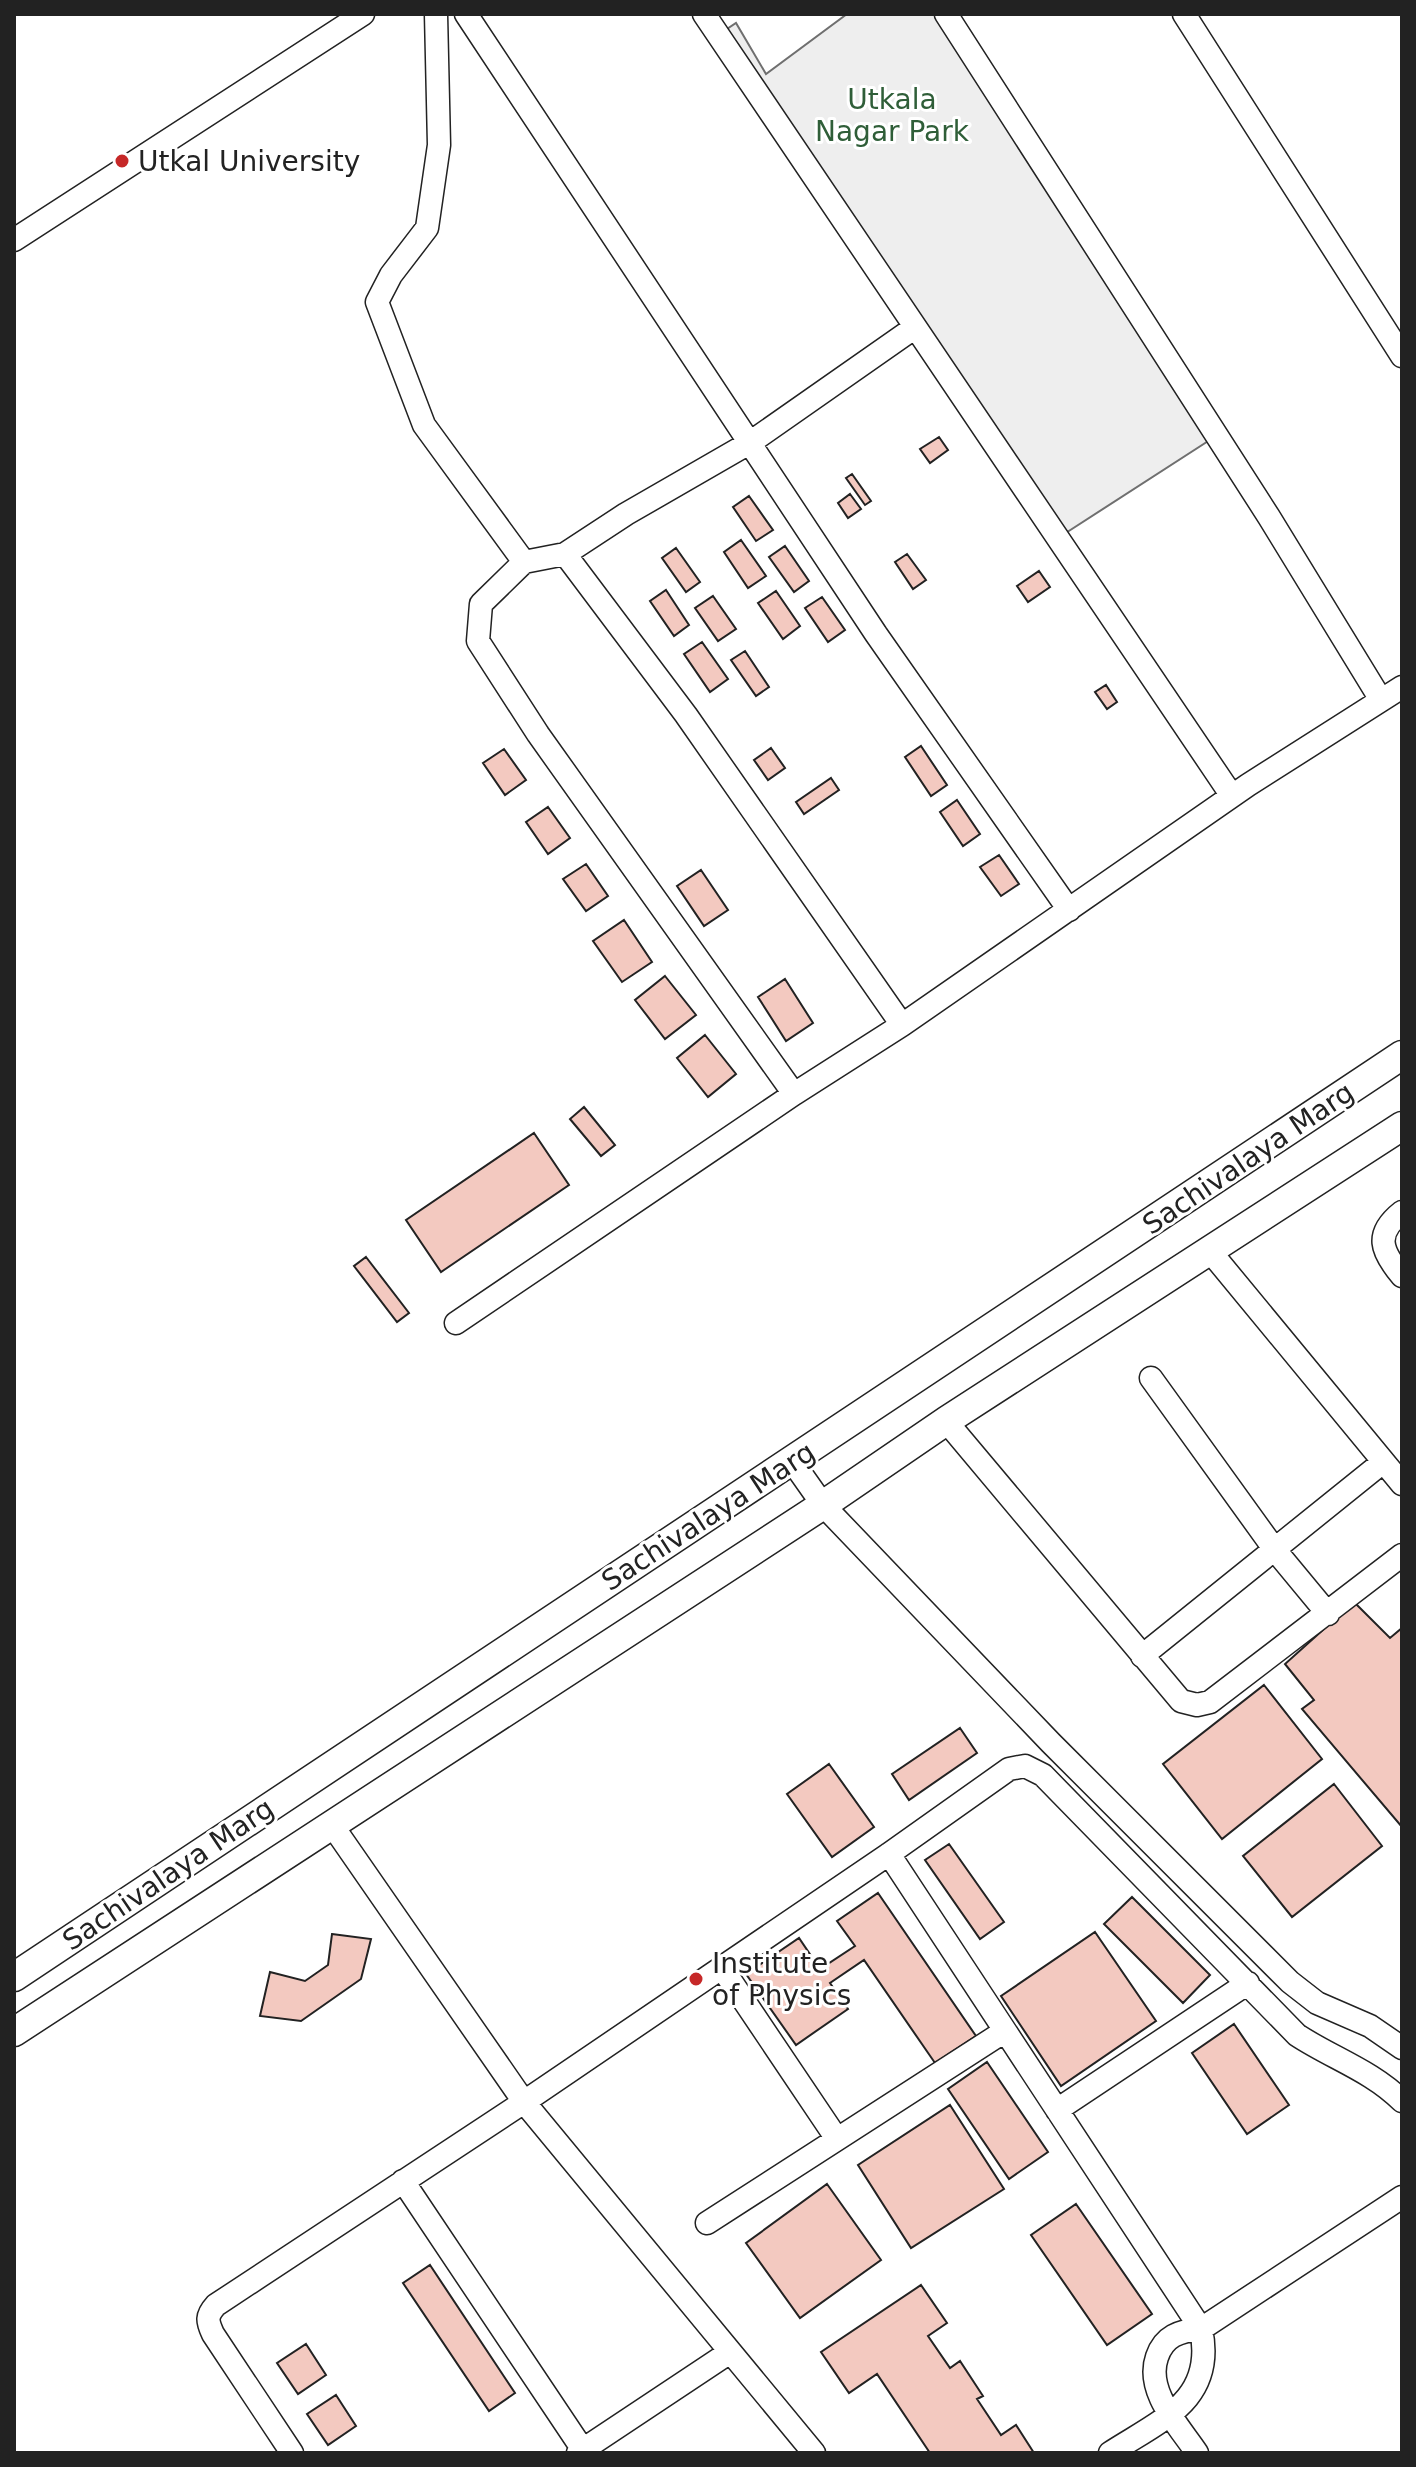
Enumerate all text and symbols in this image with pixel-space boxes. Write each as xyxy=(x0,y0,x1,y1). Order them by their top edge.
park label: Utkala Nagar Park xyxy=(815,83,970,148)
place label: Utkal University xyxy=(138,145,360,178)
marker: Utkal University xyxy=(113,152,131,170)
street label: Sachivalaya Marg xyxy=(1137,1076,1360,1241)
street label: Sachivalaya Marg xyxy=(596,1435,821,1598)
street label: Sachivalaya Marg xyxy=(57,1792,280,1957)
place label: Institute of Physics xyxy=(712,1947,851,2012)
marker: Institute of Physics xyxy=(687,1970,705,1988)

